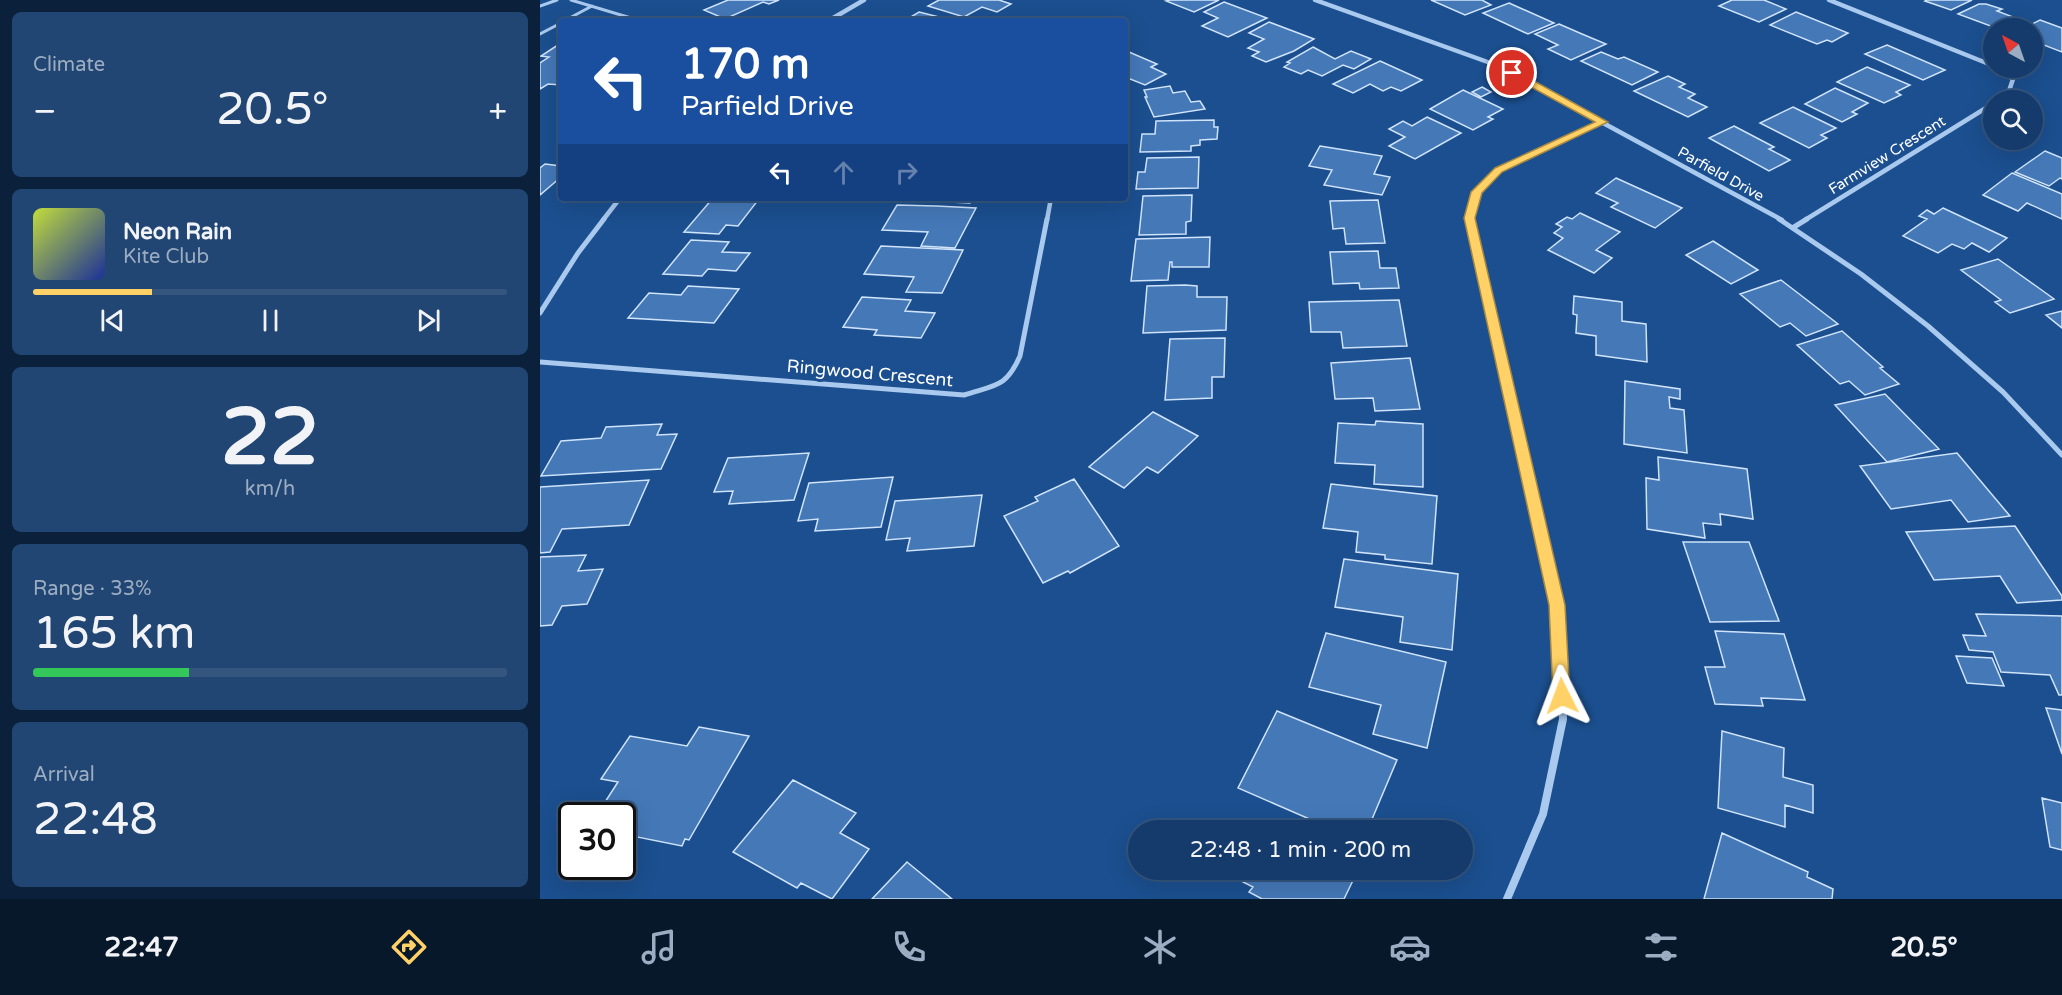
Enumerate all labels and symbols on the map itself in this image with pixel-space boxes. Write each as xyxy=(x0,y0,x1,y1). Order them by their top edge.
north arrow xyxy=(1983,18,2043,78)
pin xyxy=(1486,47,1537,98)
street label: Farmview Crescent xyxy=(1825,112,1949,198)
street label: Parfield Drive xyxy=(1675,143,1767,205)
street label: Ringwood Crescent xyxy=(786,355,954,391)
position arrow xyxy=(1530,664,1594,728)
speed limit sign: 30 xyxy=(558,802,636,880)

